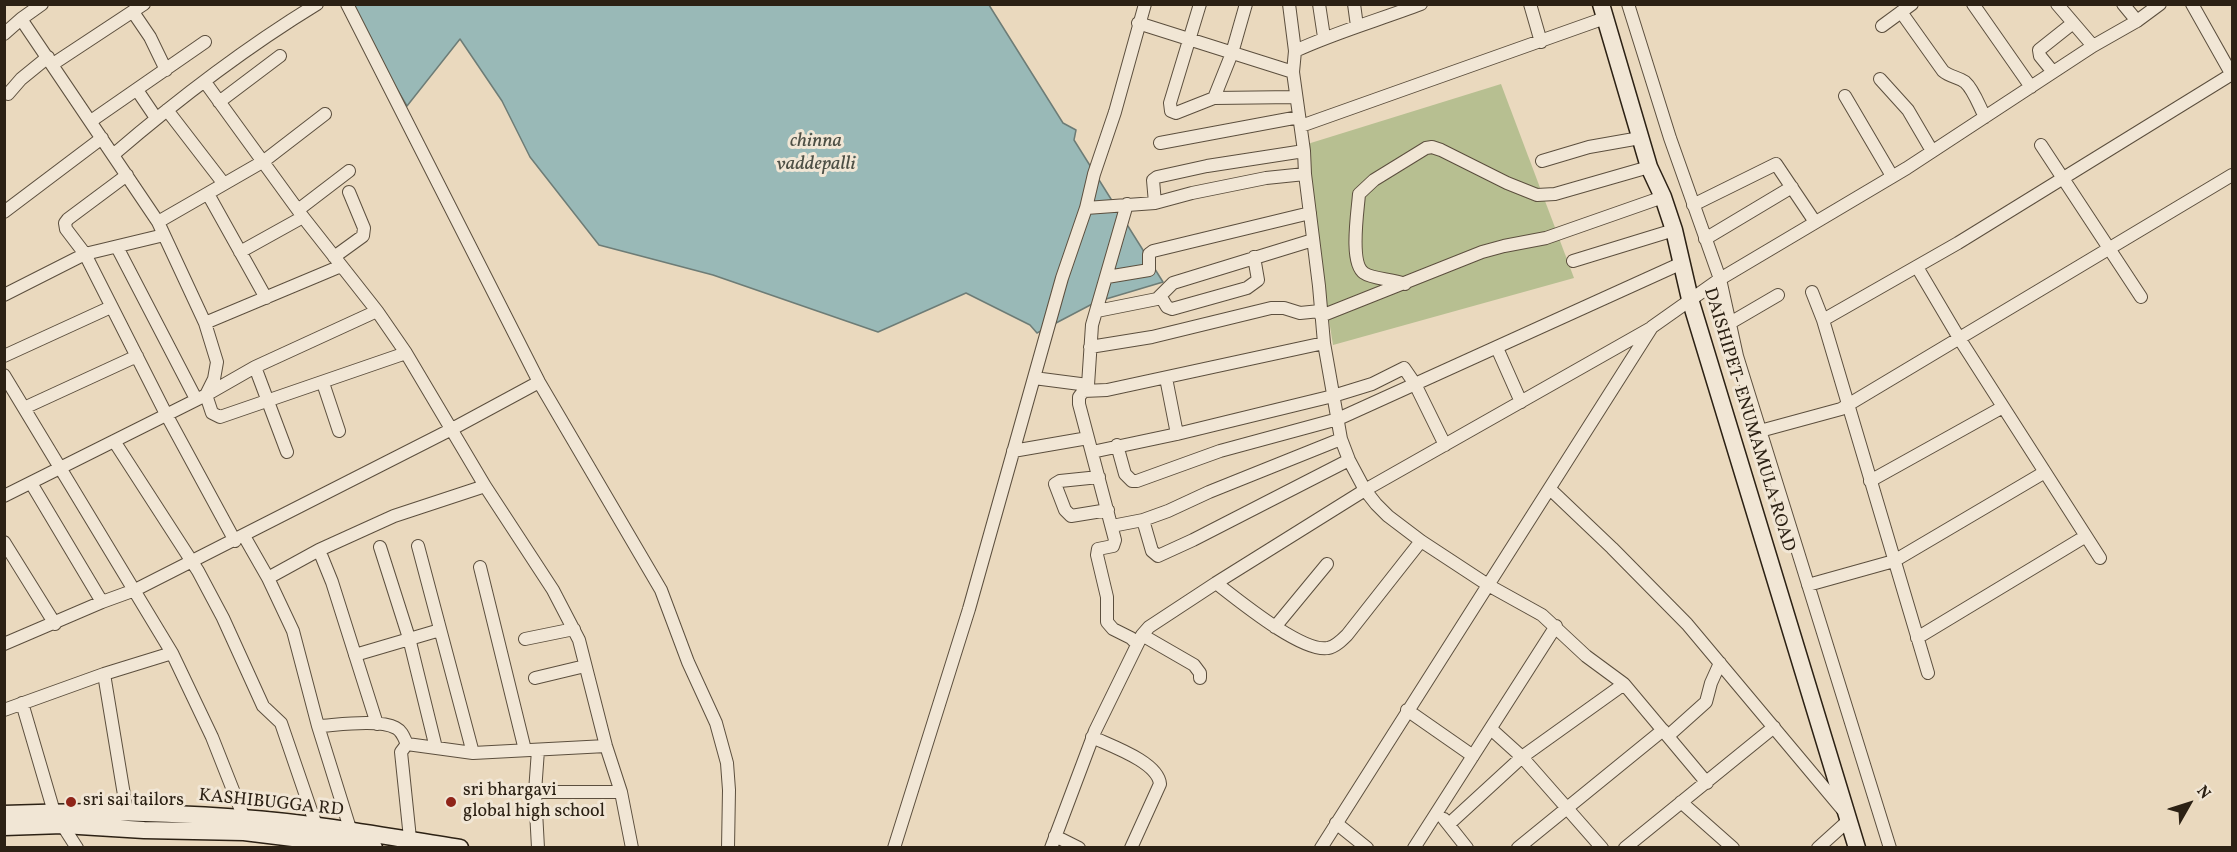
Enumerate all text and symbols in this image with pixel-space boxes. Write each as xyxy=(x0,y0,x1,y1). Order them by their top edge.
water label: chinna vaddepalli xyxy=(777,130,855,177)
street label: DAISHIPET- ENUMAMULA ROAD xyxy=(1698,285,1798,555)
north arrow xyxy=(2159,774,2219,834)
place label: sri bhargavi global high school xyxy=(463,781,605,824)
text: N xyxy=(2191,781,2215,804)
street label: KASHIBUGGA RD xyxy=(197,786,345,822)
place label: sri sai tailors xyxy=(83,791,184,813)
marker: sri sai tailors xyxy=(64,795,78,809)
marker: sri bhargavi global high school xyxy=(444,795,458,809)

